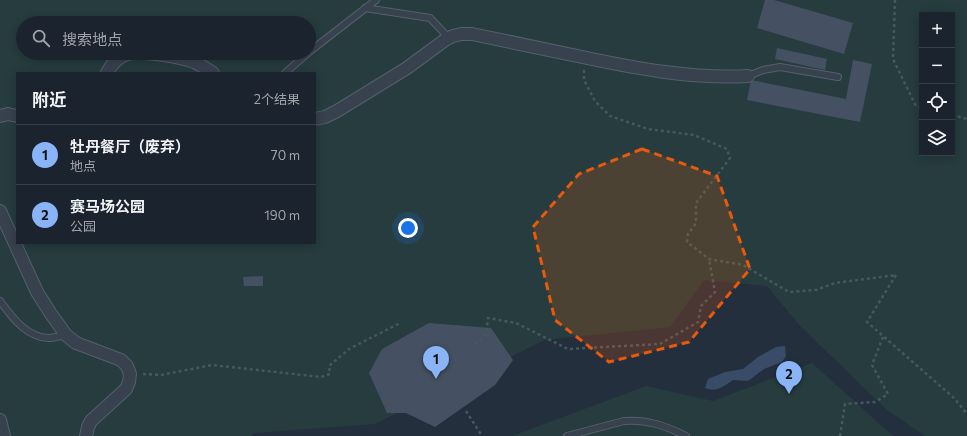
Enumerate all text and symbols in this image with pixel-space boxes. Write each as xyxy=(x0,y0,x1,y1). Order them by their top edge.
map controls xyxy=(919,12,955,156)
button: + xyxy=(919,12,955,48)
search box xyxy=(16,16,316,60)
icon: search xyxy=(30,27,52,49)
text: 搜索地点 xyxy=(62,30,122,48)
button: − xyxy=(919,48,955,84)
button: locate xyxy=(919,84,955,120)
text: 附近 xyxy=(32,89,66,110)
text: 2个结果 xyxy=(254,91,300,107)
button: layers xyxy=(919,120,955,156)
text: 牡丹餐厅（废弃） xyxy=(70,137,190,155)
text: 1 xyxy=(42,147,48,163)
text: 70 m xyxy=(271,147,300,163)
text: 地点 xyxy=(70,158,96,174)
text: 赛马场公园 xyxy=(70,197,145,215)
text: 2 xyxy=(41,207,49,223)
text: 190 m xyxy=(264,207,300,223)
text: 公园 xyxy=(70,218,96,234)
your location xyxy=(398,218,418,238)
pin: 1 xyxy=(423,346,449,379)
pin: 2 xyxy=(776,361,802,394)

